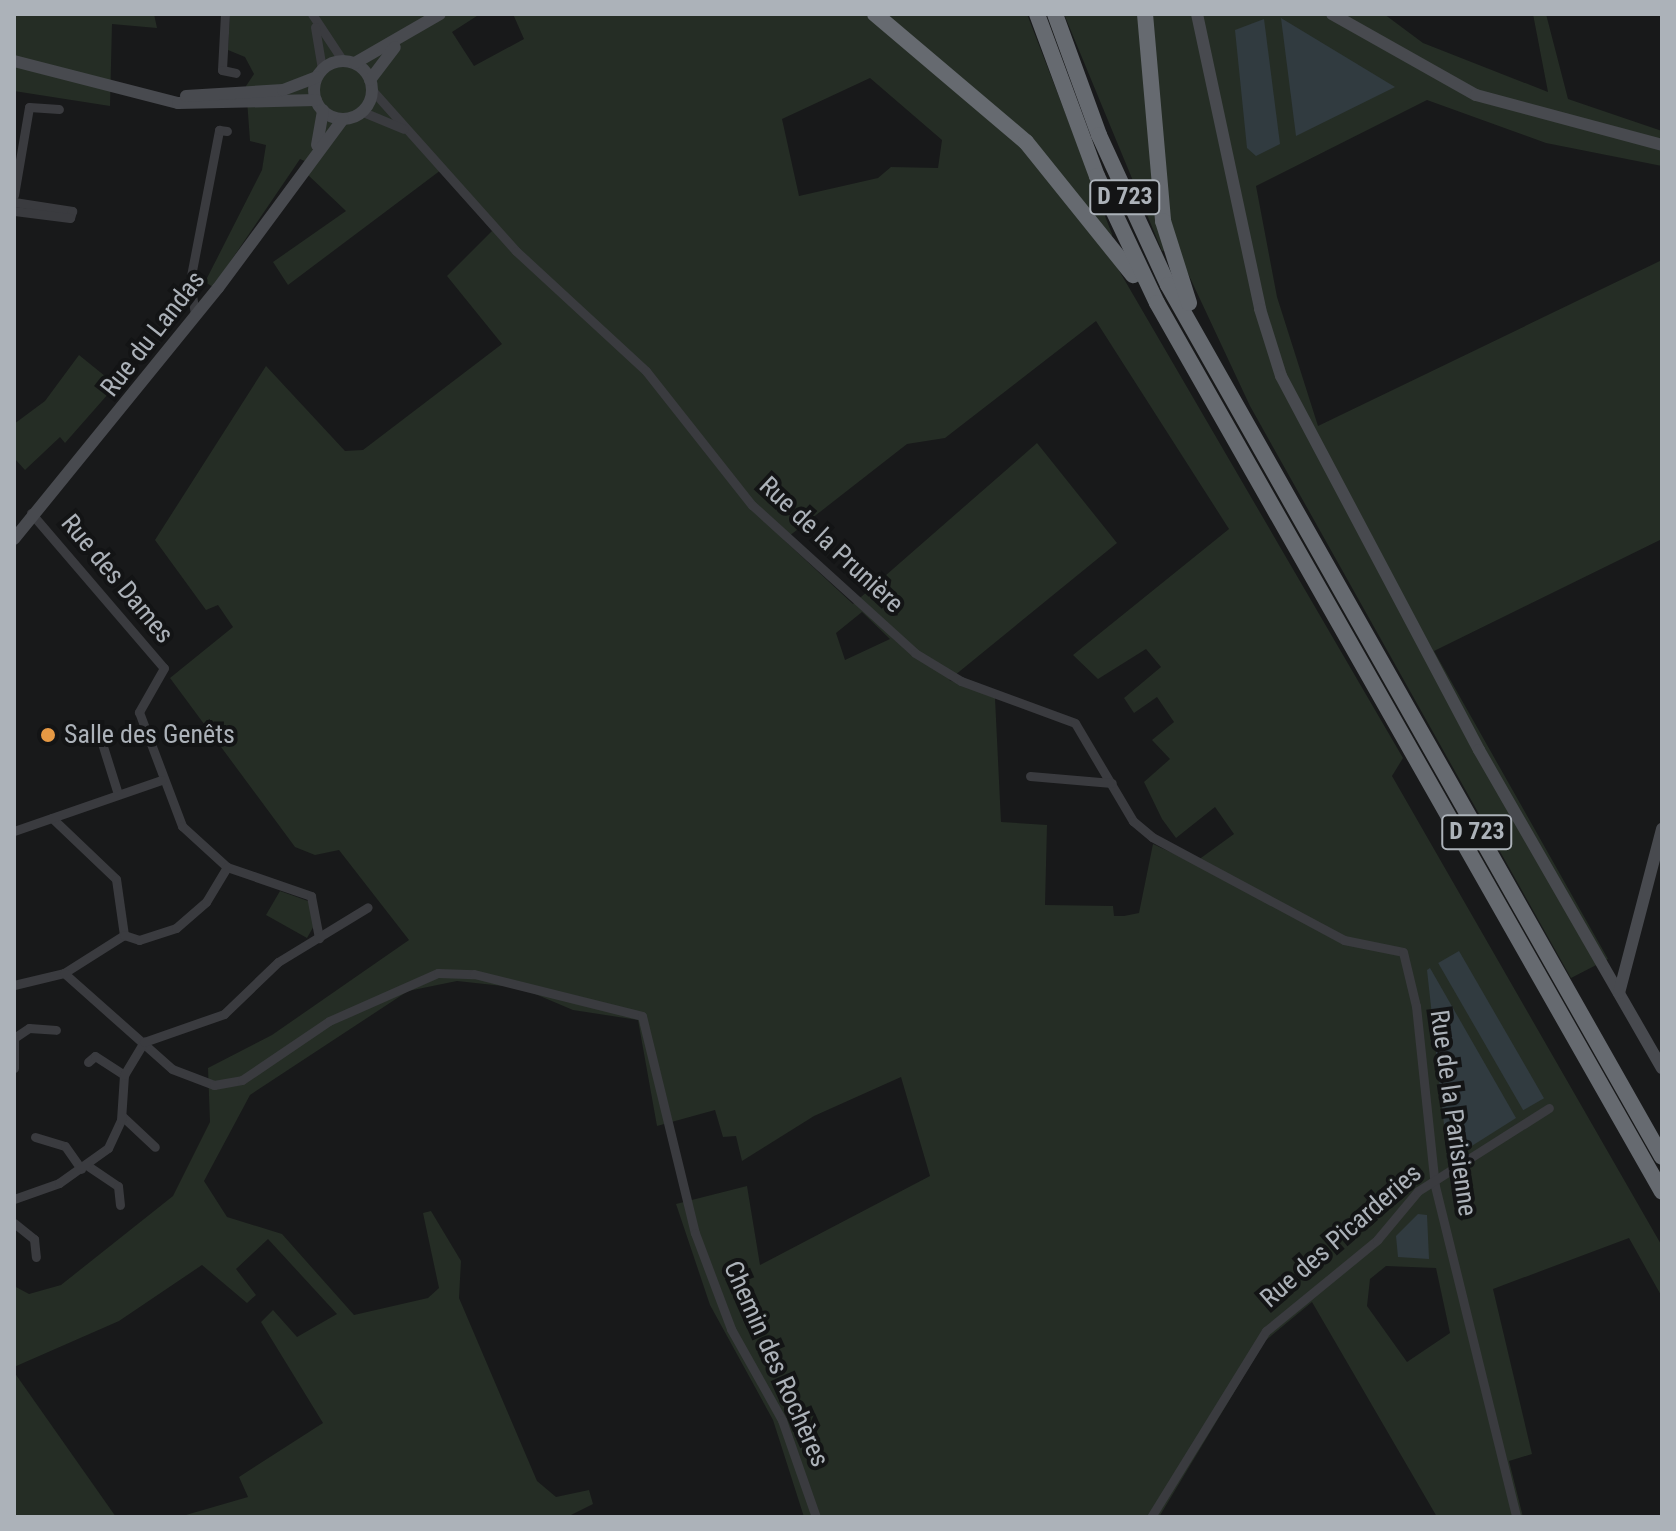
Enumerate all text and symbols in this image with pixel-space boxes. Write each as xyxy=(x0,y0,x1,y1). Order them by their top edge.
road number: D 723 xyxy=(1089,177,1161,217)
street label: Rue du Landas xyxy=(94,265,212,403)
street label: Rue de la Prunière xyxy=(753,470,909,620)
street label: Rue des Dames xyxy=(54,508,180,650)
place label: Salle des Genêts xyxy=(64,719,235,751)
marker: Salle des Genêts xyxy=(39,726,57,744)
road number: D 723 xyxy=(1441,812,1513,852)
street label: Rue de la Parisienne xyxy=(1423,1008,1483,1218)
street label: Rue des Picarderies xyxy=(1254,1158,1428,1314)
street label: Chemin des Rochères xyxy=(717,1256,835,1472)

